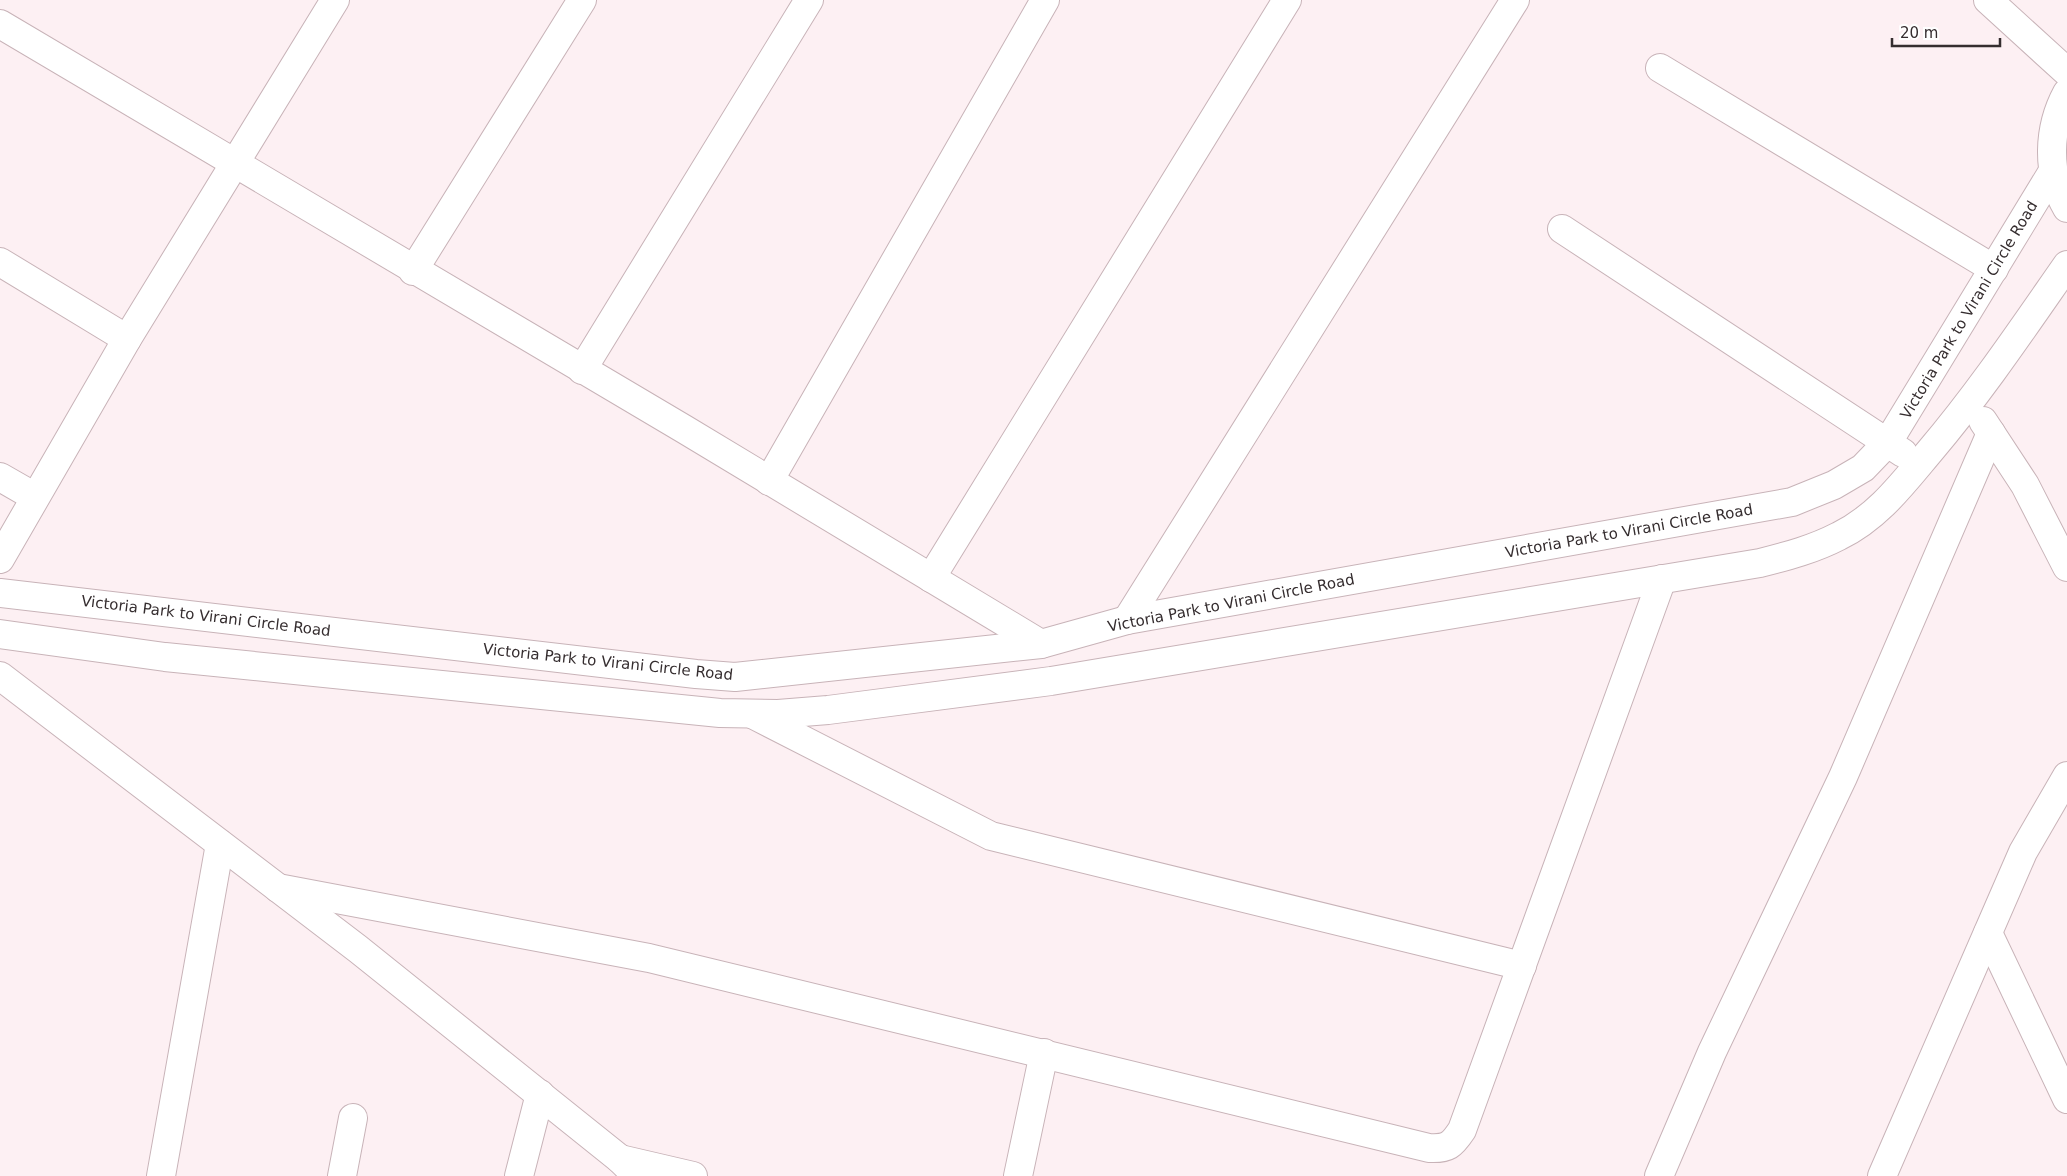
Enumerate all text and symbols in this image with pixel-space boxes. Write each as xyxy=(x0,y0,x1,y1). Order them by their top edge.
scale bar xyxy=(1892,15,2000,47)
text: 20 m xyxy=(1900,24,1938,42)
street label: Victoria Park to Virani Circle Road xyxy=(1897,198,2041,422)
street label: Victoria Park to Virani Circle Road xyxy=(1504,500,1754,562)
street label: Victoria Park to Virani Circle Road xyxy=(1106,570,1356,636)
street label: Victoria Park to Virani Circle Road xyxy=(80,592,332,640)
street label: Victoria Park to Virani Circle Road xyxy=(482,640,734,684)

